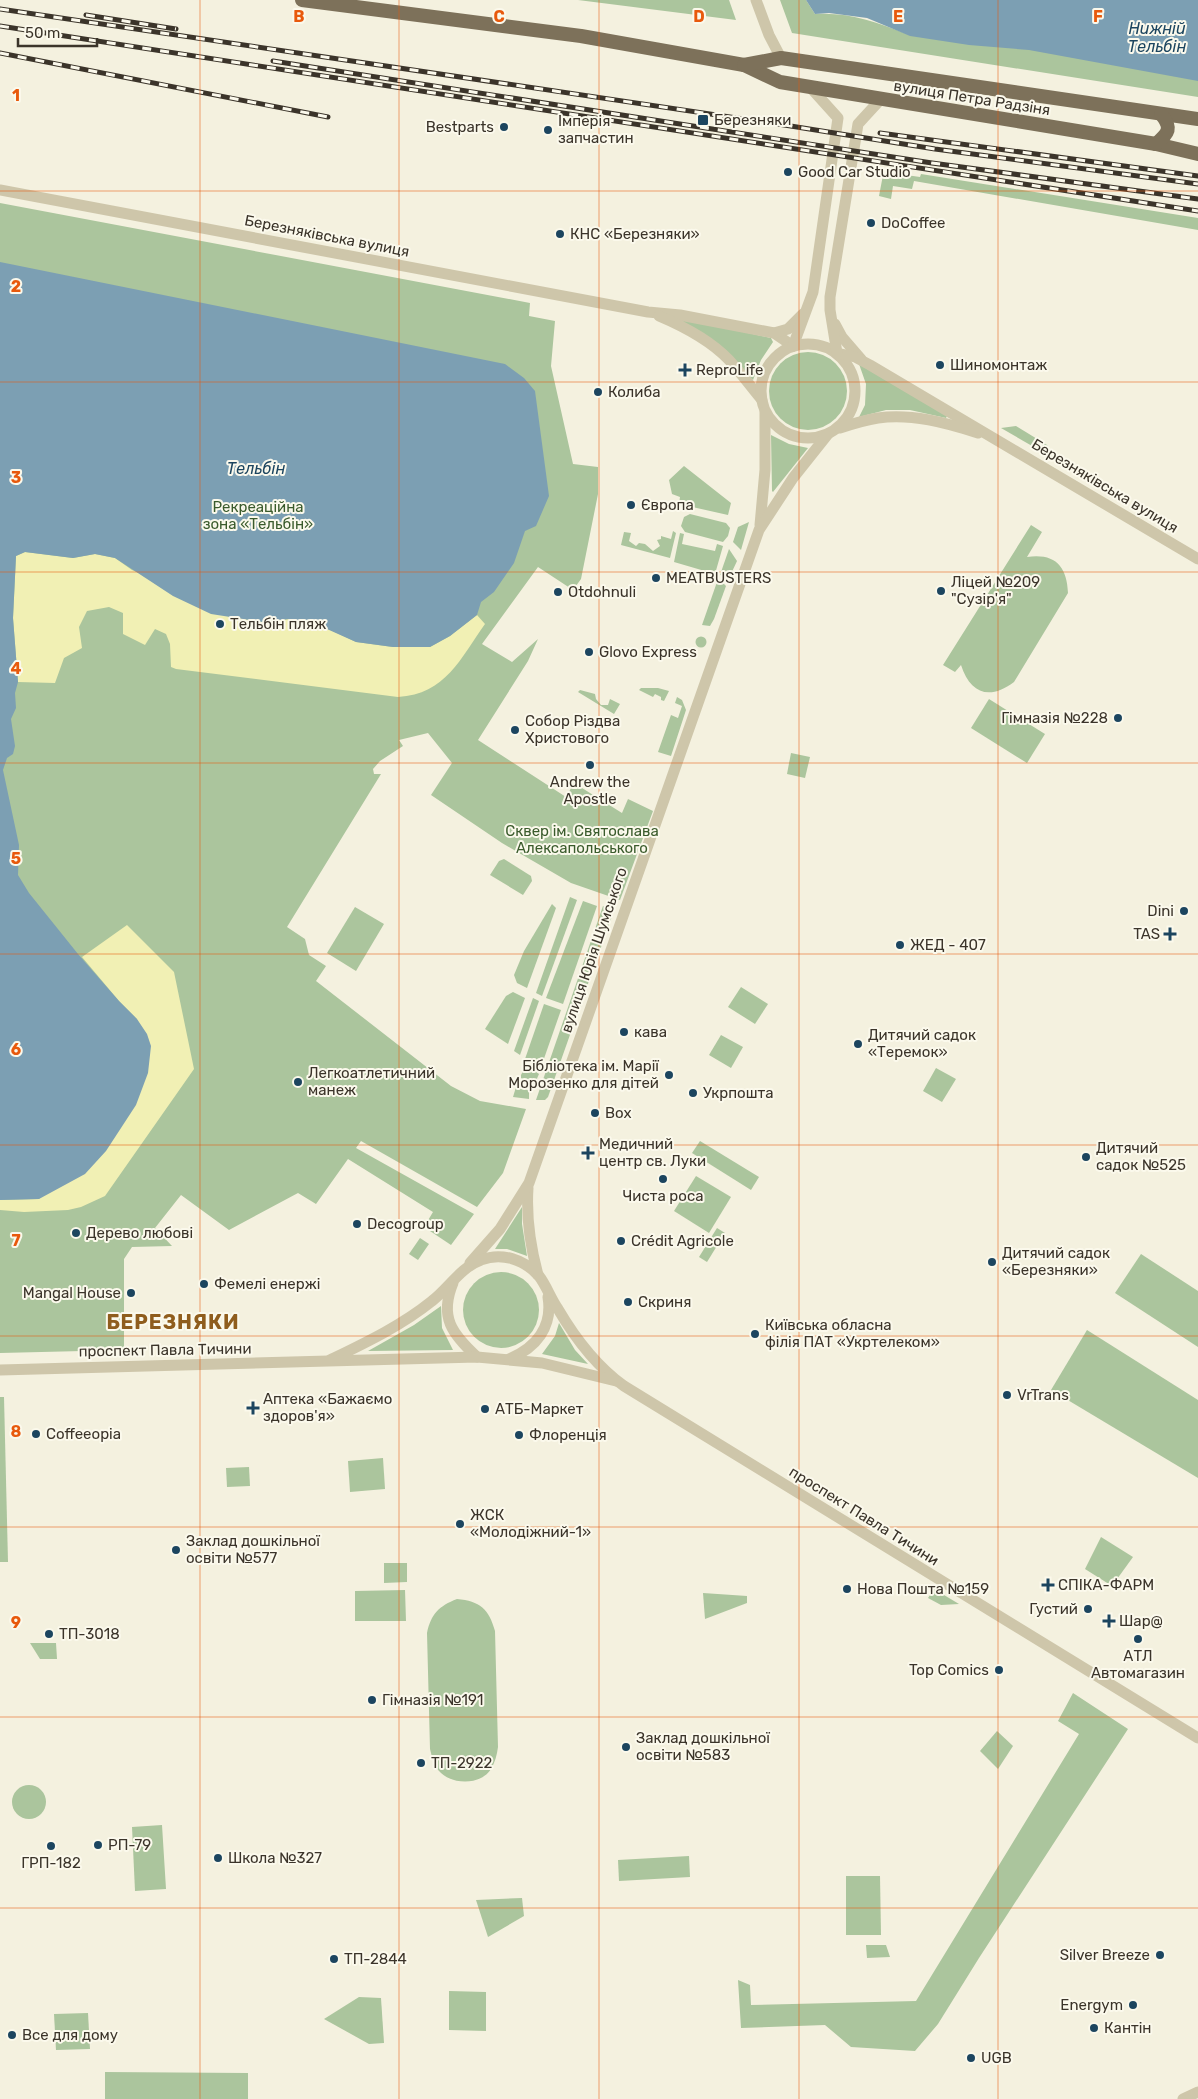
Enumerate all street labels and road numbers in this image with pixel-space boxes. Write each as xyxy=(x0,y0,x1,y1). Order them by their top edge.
street label: вулиця Петра Радзіня xyxy=(892,77,1052,119)
street label: Березняківська вулиця xyxy=(243,211,411,261)
street label: Березняківська вулиця xyxy=(1029,435,1181,537)
street label: вулиця Юрія Шумського xyxy=(557,865,631,1035)
street label: проспект Павла Тичини xyxy=(78,1339,252,1361)
street label: проспект Павла Тичини xyxy=(786,1463,942,1569)

